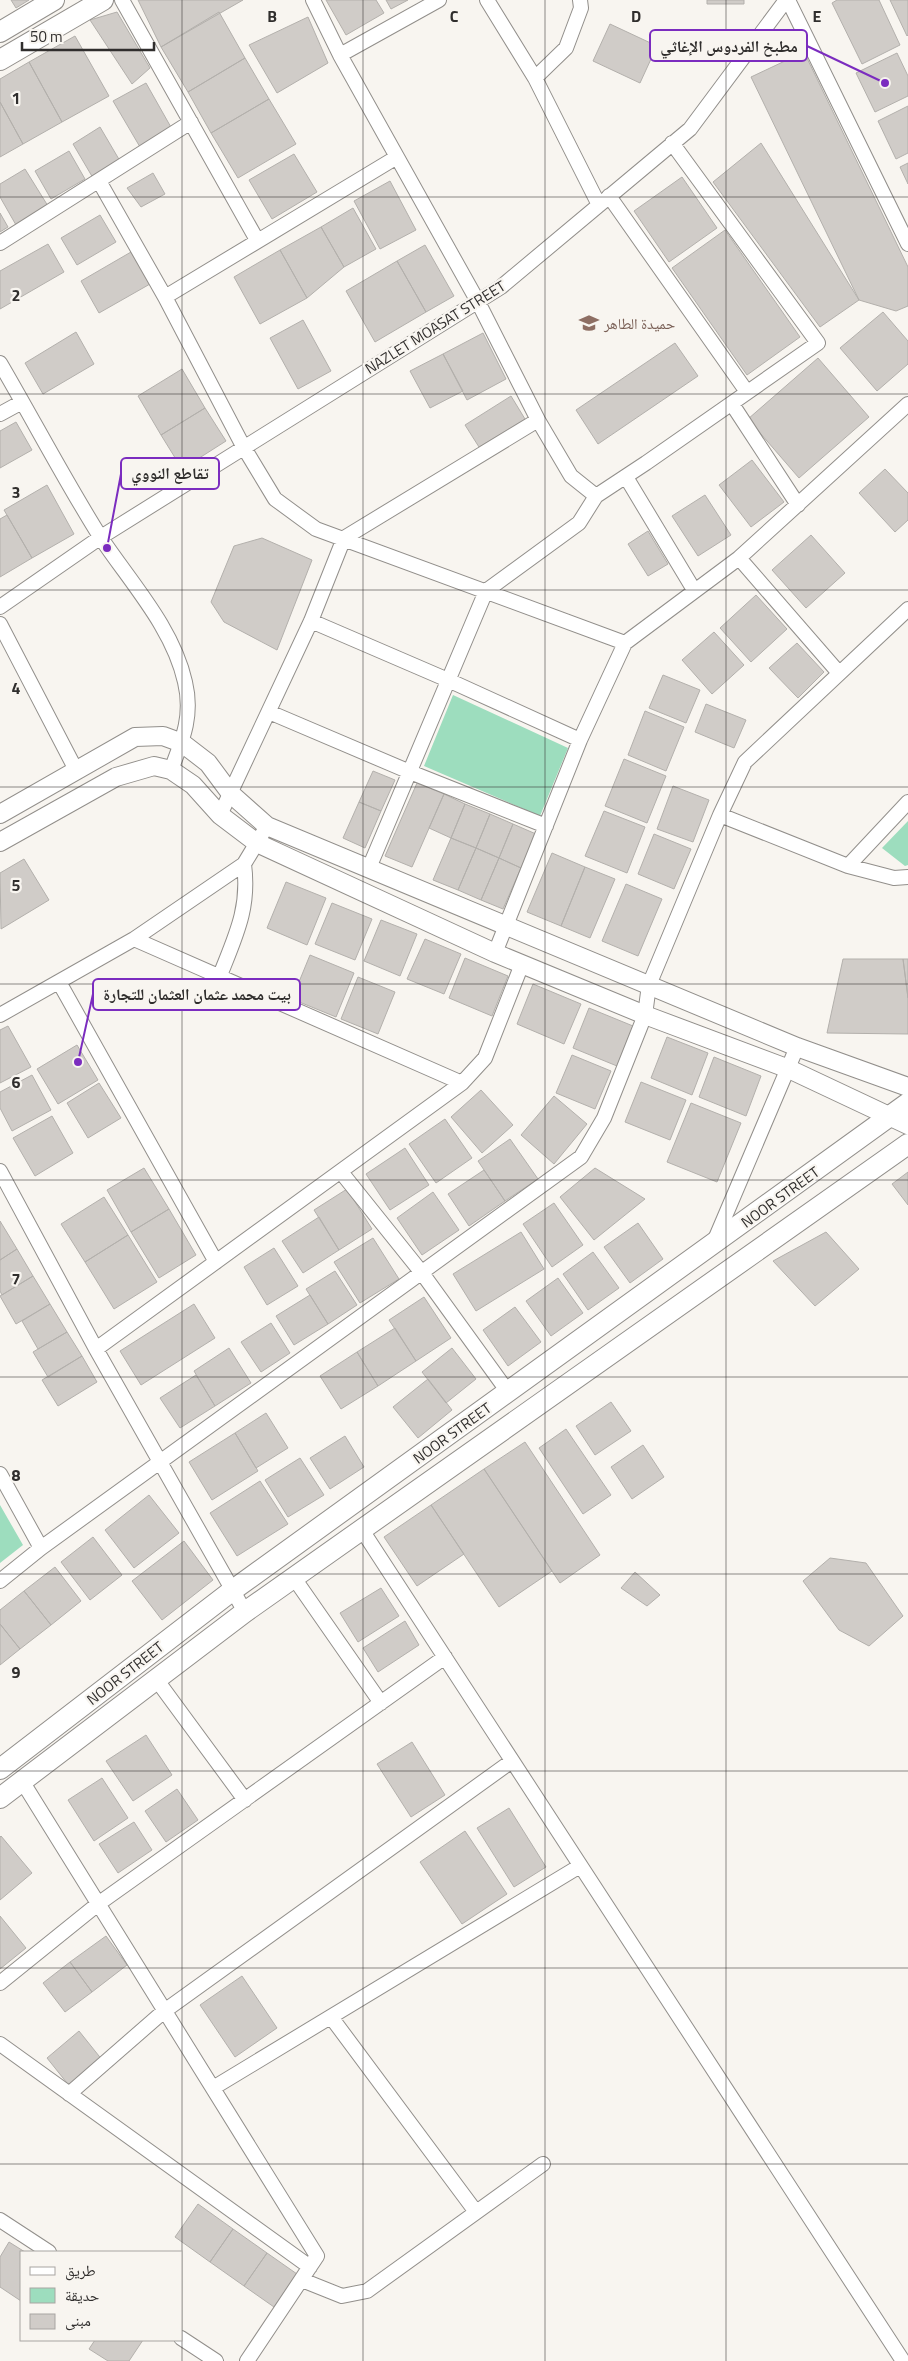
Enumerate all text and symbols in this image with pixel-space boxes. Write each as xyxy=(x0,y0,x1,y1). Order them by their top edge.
text: B xyxy=(267,4,277,28)
text: C xyxy=(450,4,459,28)
text: D xyxy=(631,4,641,28)
text: E xyxy=(813,4,822,28)
scale bar xyxy=(22,20,155,52)
text: 50 m xyxy=(30,25,63,48)
callout: مطبخ الفردوس الإغاثي xyxy=(650,30,807,61)
text: مطبخ الفردوس الإغاثي xyxy=(660,34,798,59)
text: 1 xyxy=(12,86,20,110)
street label: NAZLET MOASAT STREET xyxy=(360,274,510,380)
text: 2 xyxy=(12,283,20,307)
school or university icon: حميدة الطاهر xyxy=(578,312,600,334)
place label: حميدة الطاهر xyxy=(603,312,676,335)
callout: تقاطع النووي xyxy=(121,458,219,489)
text: تقاطع النووي xyxy=(131,461,209,486)
text: 3 xyxy=(12,480,20,504)
text: 4 xyxy=(12,676,21,700)
text: 5 xyxy=(12,873,21,897)
callout: بيت محمد عثمان العثمان للتجارة xyxy=(93,979,300,1010)
text: بيت محمد عثمان العثمان للتجارة xyxy=(103,982,291,1006)
text: 6 xyxy=(12,1070,21,1094)
street label: NOOR STREET xyxy=(736,1161,824,1233)
text: 7 xyxy=(12,1267,20,1291)
street label: NOOR STREET xyxy=(408,1397,496,1469)
text: 8 xyxy=(12,1463,21,1487)
street label: NOOR STREET xyxy=(82,1635,168,1710)
text: 9 xyxy=(12,1660,21,1684)
legend xyxy=(20,2251,182,2341)
text: طريق xyxy=(65,2259,96,2282)
text: حديقة xyxy=(65,2284,100,2307)
text: مبنى xyxy=(65,2309,91,2332)

